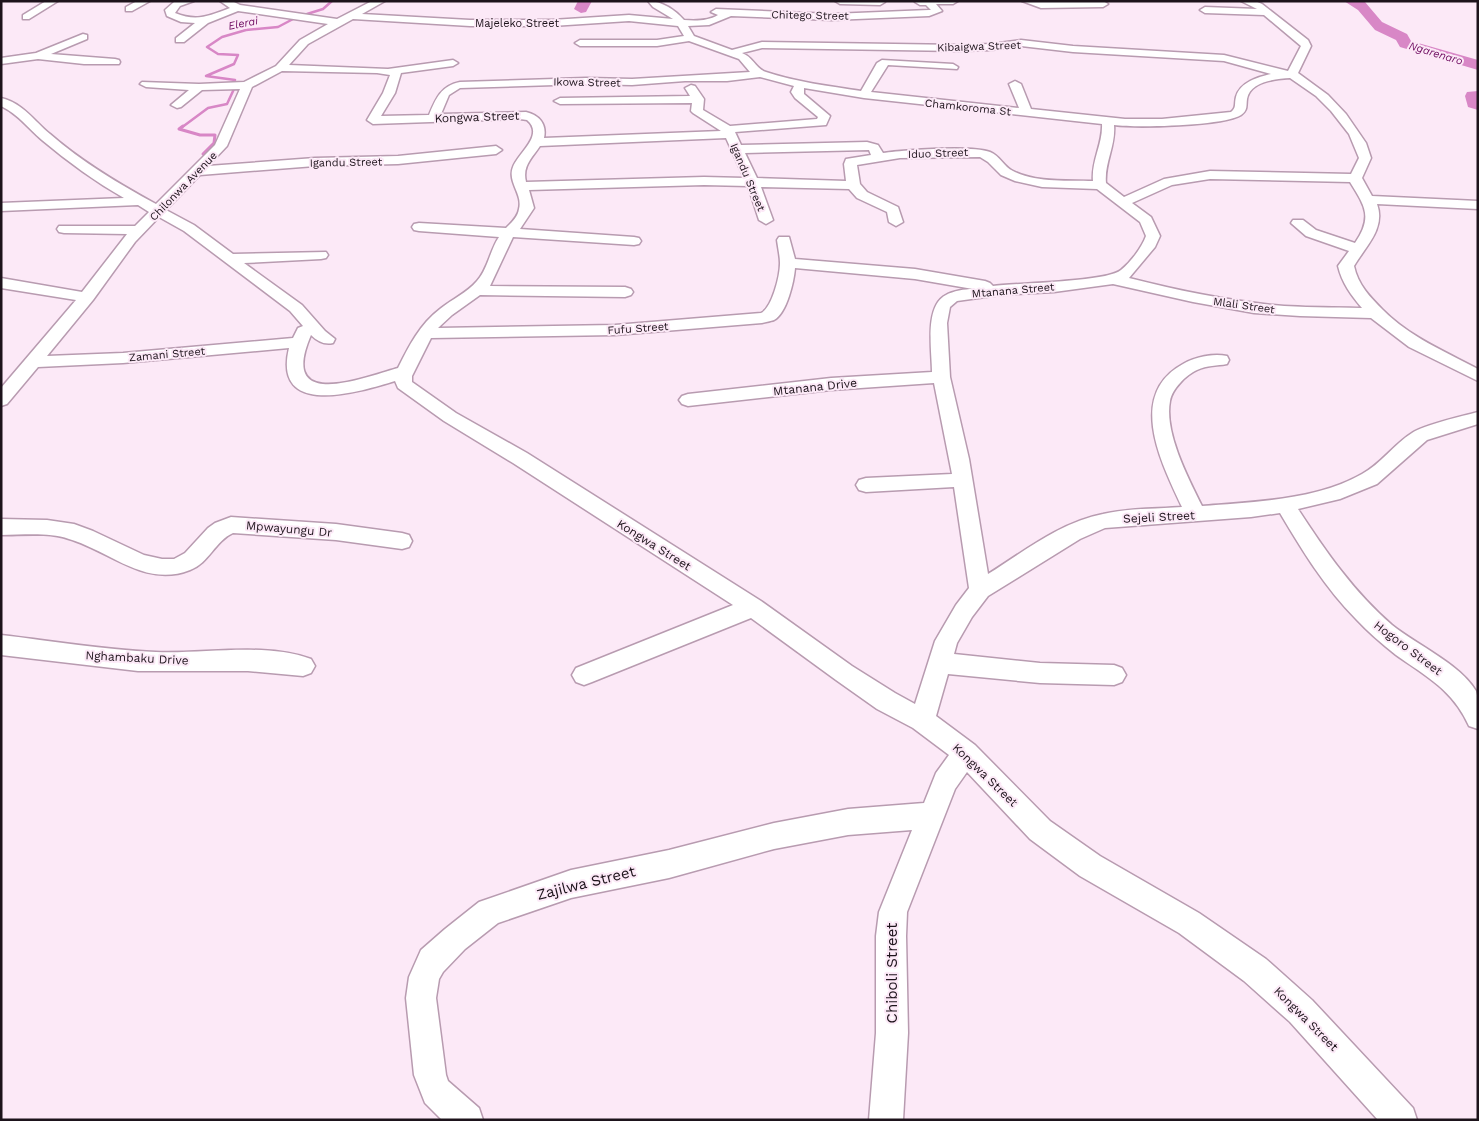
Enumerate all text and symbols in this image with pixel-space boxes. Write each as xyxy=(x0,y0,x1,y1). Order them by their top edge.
street label: Chitego Street xyxy=(771,8,849,23)
water label: Elerai xyxy=(227,14,260,33)
street label: Majeleko Street xyxy=(475,17,559,30)
street label: Kibaigwa Street xyxy=(937,39,1022,54)
water label: Ngarenaro xyxy=(1407,39,1464,68)
street label: Ikowa Street xyxy=(553,75,621,90)
street label: Chamkoroma St xyxy=(924,97,1012,119)
street label: Kongwa Street xyxy=(434,109,520,125)
street label: Igandu Street xyxy=(727,141,768,213)
street label: Iduo Street xyxy=(908,146,969,161)
street label: Chilonwa Avenue xyxy=(147,149,220,224)
street label: Igandu Street xyxy=(310,155,383,170)
street label: Mtanana Street xyxy=(971,280,1055,301)
street label: Mlali Street xyxy=(1212,295,1276,316)
street label: Fufu Street xyxy=(607,320,669,337)
street label: Zamani Street xyxy=(128,345,206,364)
street label: Mtanana Drive xyxy=(772,376,858,398)
street label: Sejeli Street xyxy=(1123,508,1195,526)
street label: Kongwa Street xyxy=(614,517,694,573)
street label: Mpwayungu Dr xyxy=(245,518,333,540)
street label: Hogoro Street xyxy=(1371,618,1445,678)
street label: Nghambaku Drive xyxy=(85,648,189,668)
street label: Kongwa Street xyxy=(950,740,1020,810)
street label: Zajilwa Street xyxy=(535,862,638,904)
street label: Chiboli Street xyxy=(883,922,901,1023)
street label: Kongwa Street xyxy=(1271,984,1341,1054)

